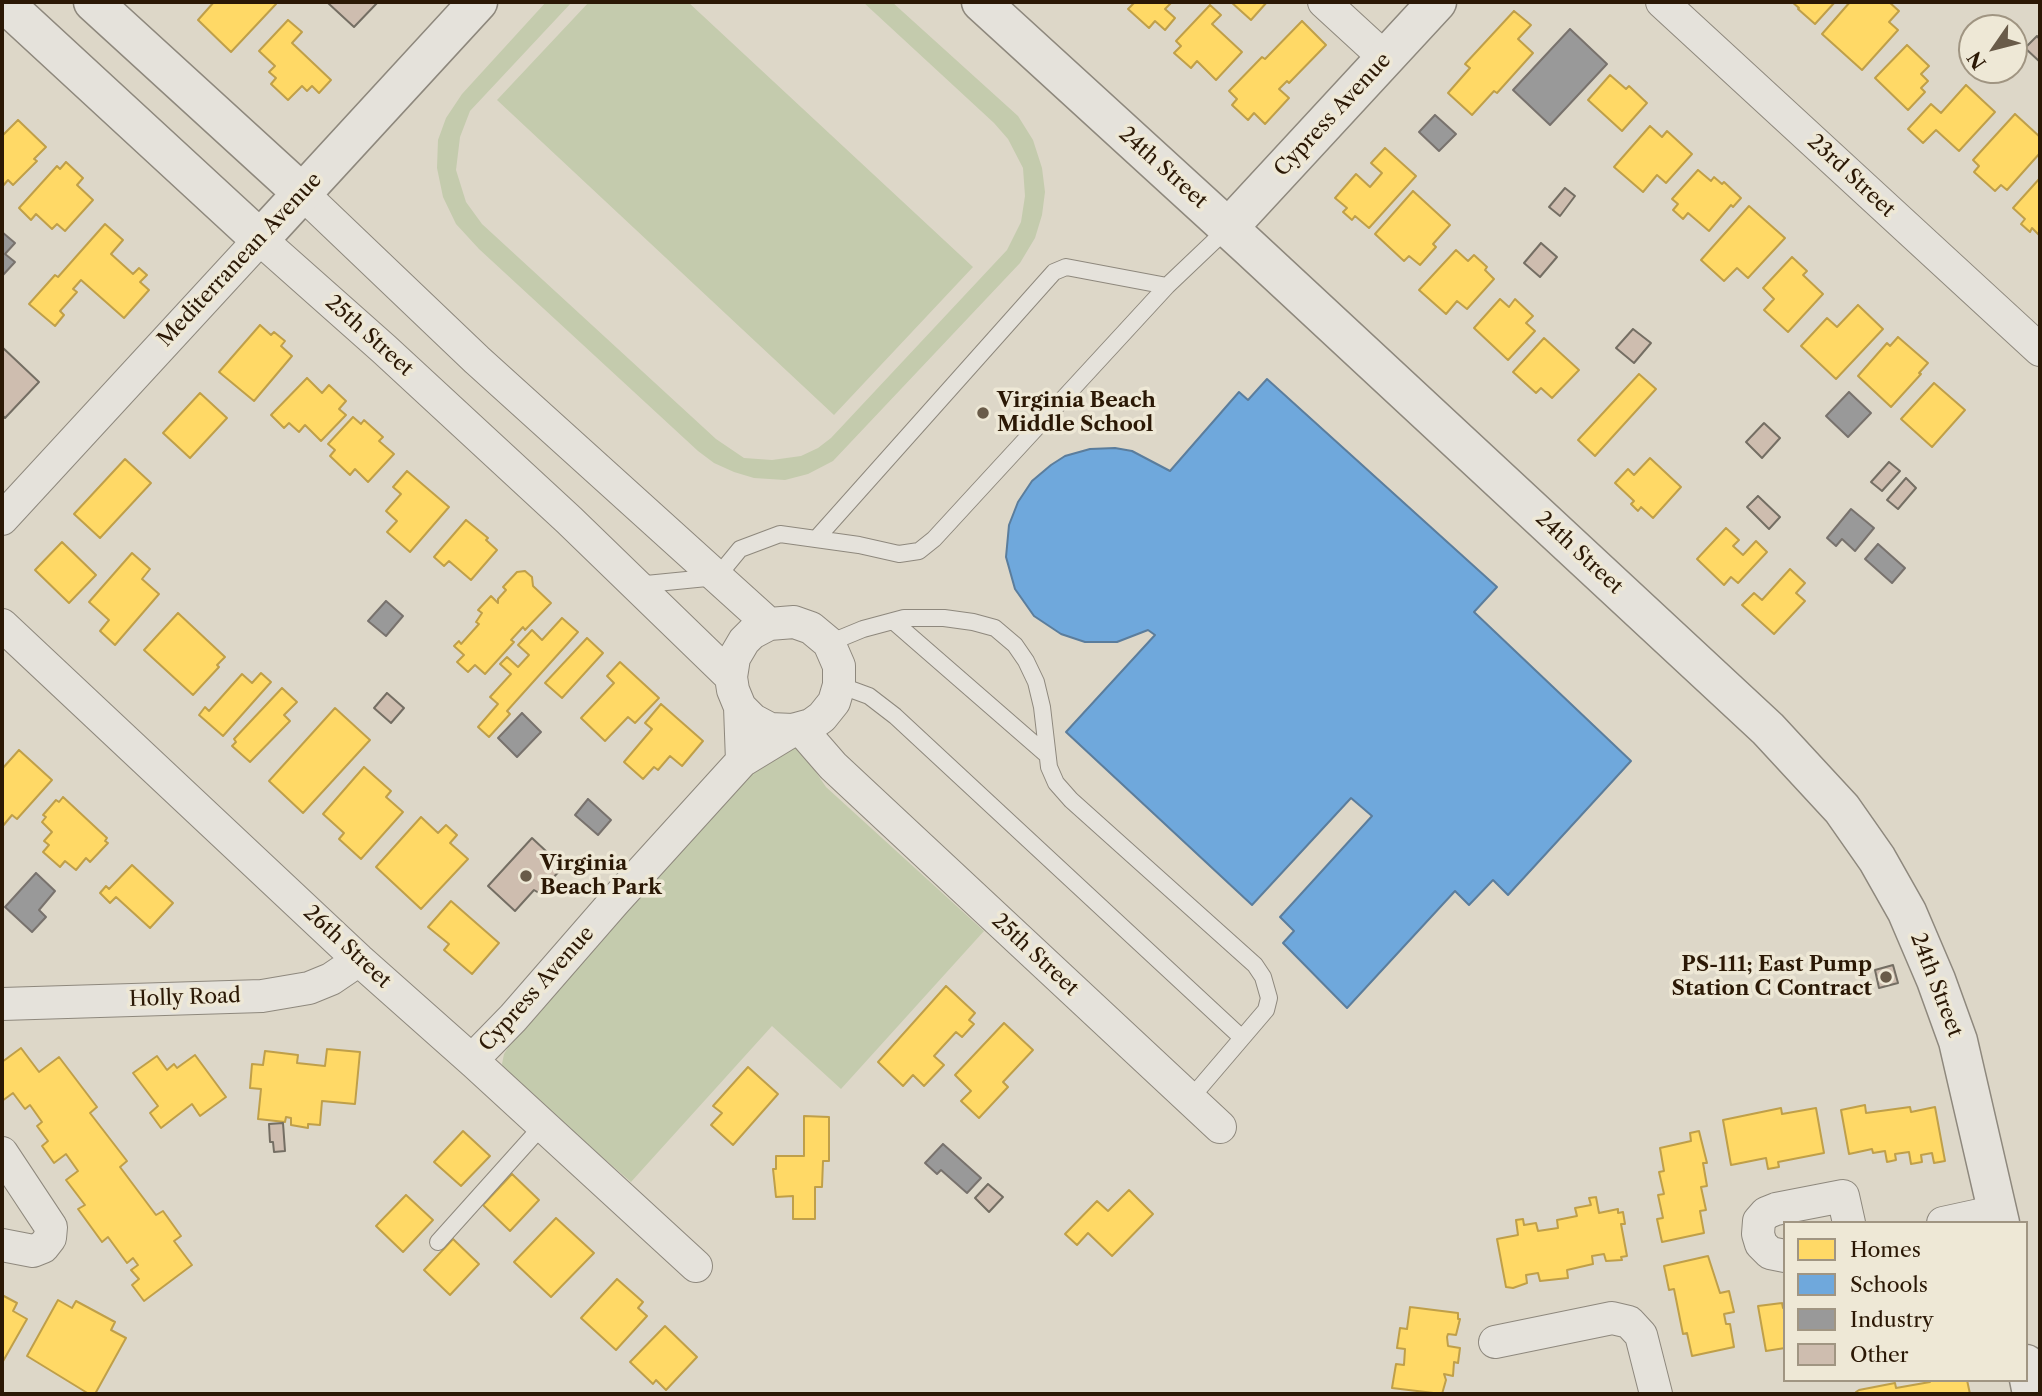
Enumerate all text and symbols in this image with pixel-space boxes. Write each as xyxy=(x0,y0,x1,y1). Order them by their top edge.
north arrow xyxy=(1958,14,2028,84)
text: N xyxy=(1963,47,1991,74)
street label: Cypress Avenue xyxy=(1269,48,1397,182)
street label: 24th Street xyxy=(1114,122,1212,214)
street label: 23rd Street xyxy=(1802,129,1900,223)
street label: Mediterranean Avenue xyxy=(153,168,327,352)
street label: 25th Street xyxy=(320,290,418,382)
place label: Virginia Beach Middle School xyxy=(997,388,1156,438)
marker: Virginia Beach Middle School xyxy=(975,405,991,421)
street label: 24th Street xyxy=(1530,506,1628,600)
place label: Virginia Beach Park xyxy=(540,851,662,901)
marker: Virginia Beach Park xyxy=(518,868,534,884)
street label: 26th Street xyxy=(298,900,396,994)
street label: 25th Street xyxy=(986,909,1084,1001)
street label: Cypress Avenue xyxy=(474,921,600,1057)
street label: 24th Street xyxy=(1905,929,1967,1041)
place label: PS-111; East Pump Station C Contract xyxy=(1672,952,1872,1002)
marker: PS-111; East Pump Station C Contract xyxy=(1878,969,1894,985)
street label: Holly Road xyxy=(129,983,241,1013)
legend xyxy=(1783,1221,2028,1382)
text: Homes xyxy=(1850,1237,1921,1262)
text: Schools xyxy=(1850,1272,1928,1297)
text: Industry xyxy=(1850,1307,1934,1332)
text: Other xyxy=(1850,1342,1909,1367)

